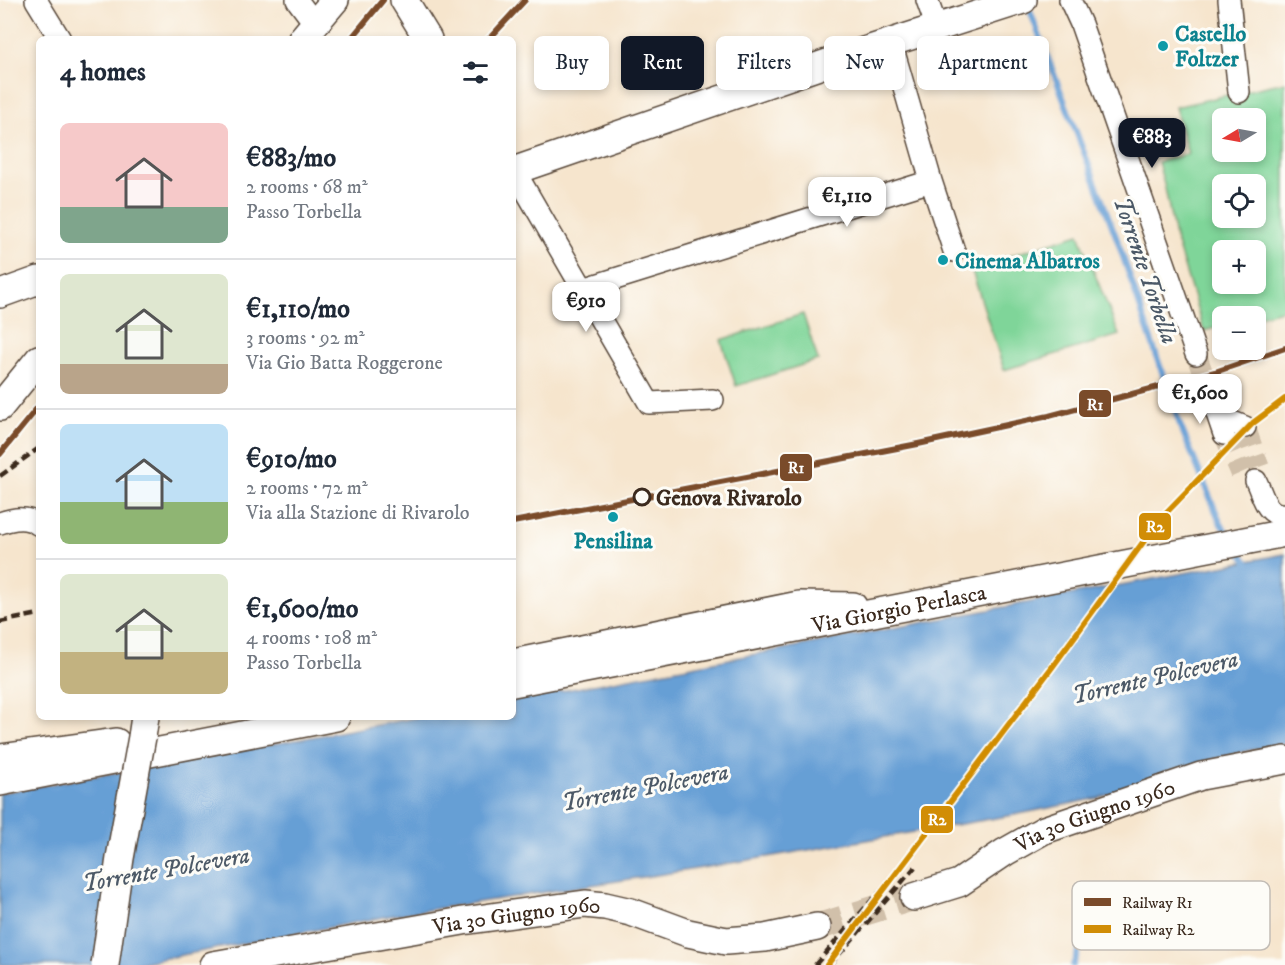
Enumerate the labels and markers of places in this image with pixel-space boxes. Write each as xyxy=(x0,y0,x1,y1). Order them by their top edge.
place label: Castello Foltzer xyxy=(1175,21,1247,73)
marker: Castello Foltzer xyxy=(1156,39,1170,53)
pin: €883 xyxy=(1116,118,1188,169)
pin: €1,110 xyxy=(798,177,896,228)
place label: Cinema Albatros xyxy=(955,248,1101,275)
marker: Cinema Albatros xyxy=(936,253,950,267)
pin: €910 xyxy=(550,282,622,333)
pin: €1,600 xyxy=(1151,374,1249,425)
place label: Genova Rivarolo xyxy=(656,485,802,512)
marker: Genova Rivarolo xyxy=(633,488,651,506)
marker: Pensilina xyxy=(606,510,620,524)
place label: Pensilina xyxy=(573,528,653,555)

